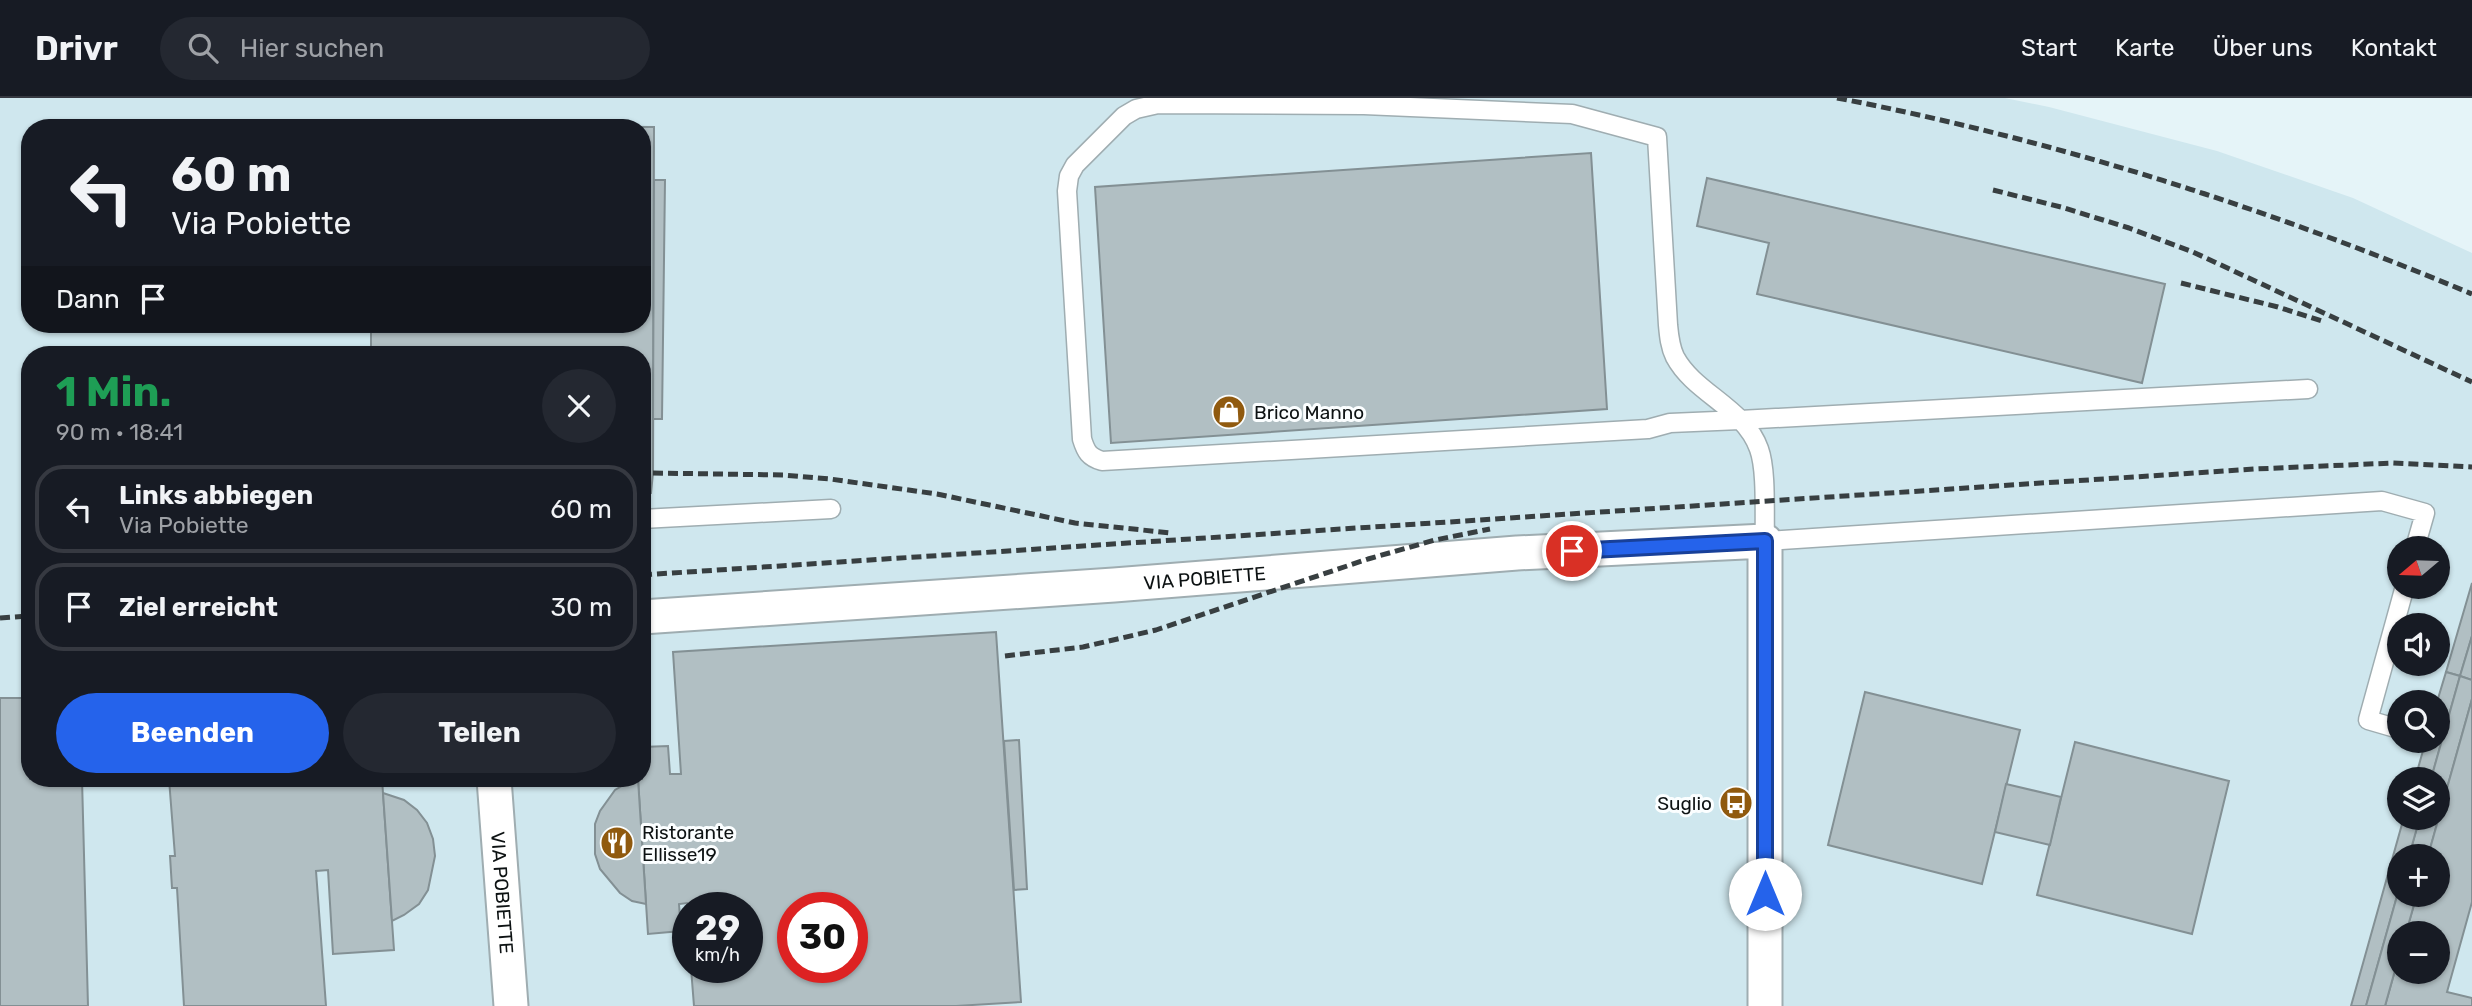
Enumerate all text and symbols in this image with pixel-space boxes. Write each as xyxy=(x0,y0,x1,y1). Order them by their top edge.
search box xyxy=(160,17,650,80)
text: Drivr xyxy=(35,29,118,68)
icon: search xyxy=(184,29,222,67)
text: Hier suchen xyxy=(240,33,384,64)
text: Start xyxy=(2021,34,2077,62)
text: Karte xyxy=(2115,34,2175,62)
text: Über uns xyxy=(2213,34,2313,62)
text: Kontakt xyxy=(2351,34,2437,62)
text: 60 m xyxy=(171,145,292,203)
icon: left xyxy=(56,147,147,238)
text: Via Pobiette xyxy=(171,204,351,242)
icon: arrive xyxy=(134,280,172,318)
text: Dann xyxy=(56,284,120,315)
text: 1 Min. xyxy=(56,367,172,417)
button: close xyxy=(542,369,616,443)
shop icon: Brico Manno xyxy=(1210,393,1248,431)
place label: Brico Manno xyxy=(1254,401,1364,424)
text: 90 m · 18:41 xyxy=(56,418,183,446)
text: Links abbiegen xyxy=(119,480,313,511)
icon: left xyxy=(60,490,98,528)
text: 60 m xyxy=(550,494,612,525)
text: Via Pobiette xyxy=(119,511,249,539)
pin xyxy=(1542,521,1602,581)
icon: arrive xyxy=(1553,532,1591,570)
north arrow xyxy=(2387,536,2450,598)
map controls xyxy=(2387,536,2450,984)
street label: VIA POBIETTE xyxy=(1143,562,1267,595)
icon: arrive xyxy=(60,588,98,626)
text: Ziel erreicht xyxy=(119,592,278,623)
text: 30 m xyxy=(550,592,612,623)
button: sound xyxy=(2387,613,2450,676)
button: search xyxy=(2387,690,2450,753)
button: Beenden xyxy=(56,693,329,773)
button: Teilen xyxy=(343,693,616,773)
button: layers xyxy=(2387,767,2450,830)
bus stop icon: Suglio xyxy=(1717,784,1755,822)
place label: Suglio xyxy=(1657,792,1712,815)
place label: Ristorante Ellisse19 xyxy=(642,821,734,866)
restaurant icon: Ristorante Ellisse19 xyxy=(598,824,636,862)
street label: VIA POBIETTE xyxy=(486,831,518,955)
button: + xyxy=(2387,844,2450,907)
position arrow xyxy=(1728,857,1802,931)
speed limit sign: 30 xyxy=(777,892,868,983)
text: 29 xyxy=(695,907,740,949)
button: − xyxy=(2387,921,2450,984)
text: km/h xyxy=(695,944,740,966)

